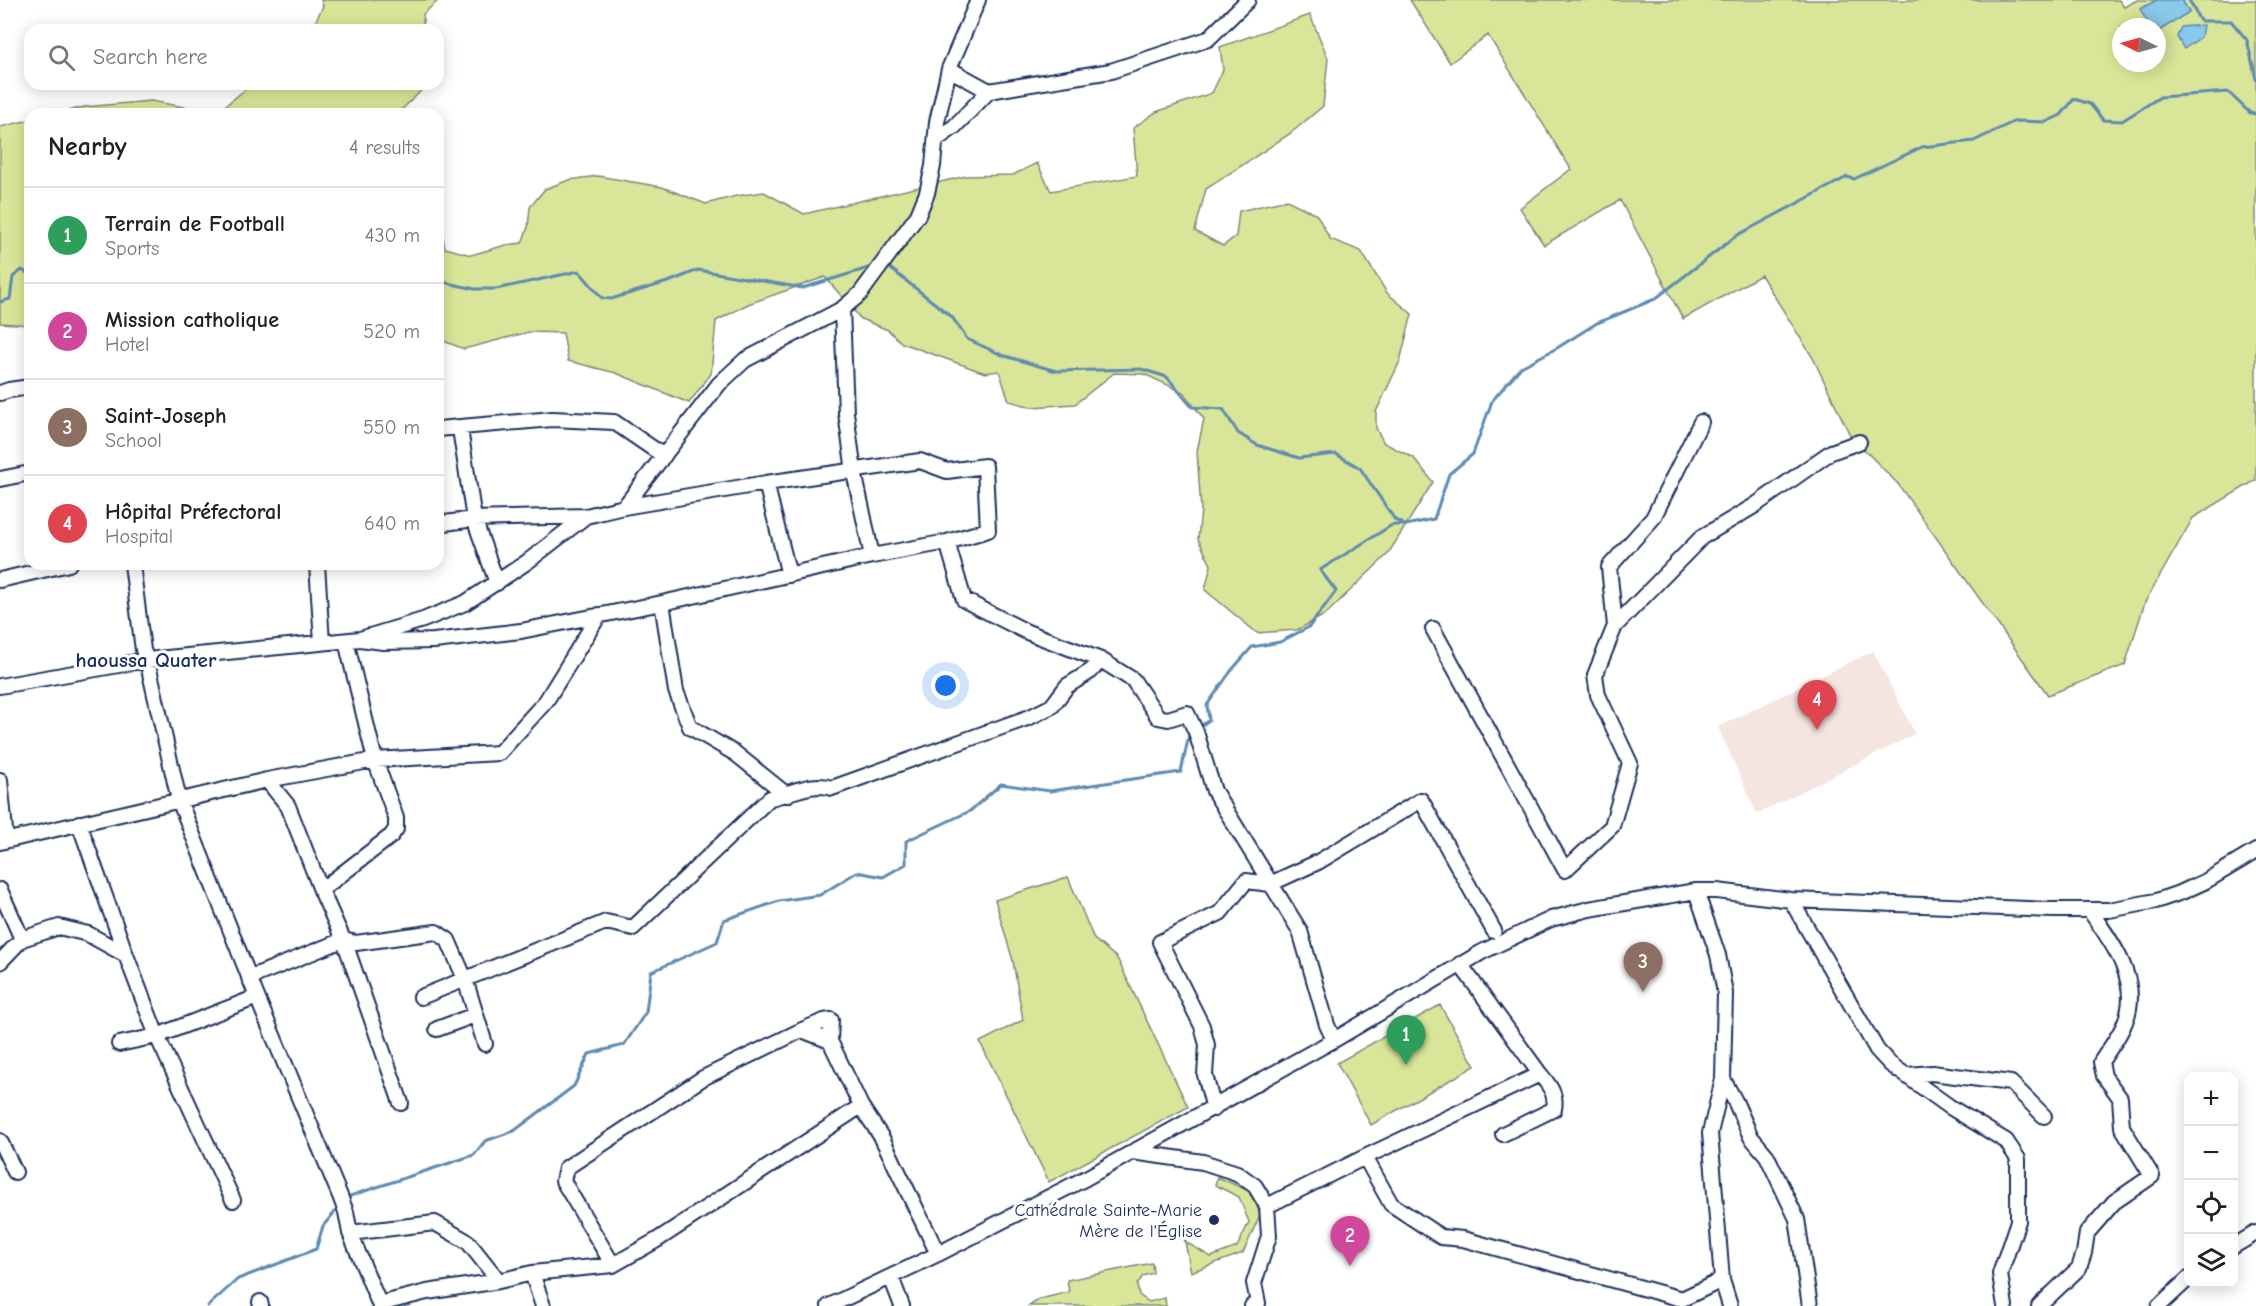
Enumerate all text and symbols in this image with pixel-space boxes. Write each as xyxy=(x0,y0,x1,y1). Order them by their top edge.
north arrow xyxy=(2112,18,2166,72)
search box xyxy=(24,24,444,90)
icon: search xyxy=(45,41,78,74)
text: Search here xyxy=(93,44,208,70)
text: Nearby xyxy=(48,132,127,162)
text: 4 results xyxy=(349,136,420,159)
text: Terrain de Football xyxy=(105,211,285,237)
text: 1 xyxy=(64,224,71,247)
text: 430 m xyxy=(365,224,420,247)
text: Sports xyxy=(105,237,159,260)
text: Mission catholique xyxy=(105,307,279,333)
text: 2 xyxy=(63,320,72,343)
text: 520 m xyxy=(363,320,420,343)
text: Hotel xyxy=(105,333,149,356)
text: Saint-Joseph xyxy=(105,403,227,429)
text: 3 xyxy=(63,416,72,439)
text: 550 m xyxy=(363,416,420,439)
text: School xyxy=(105,429,162,452)
text: Hôpital Préfectoral xyxy=(105,499,281,525)
text: 4 xyxy=(63,512,72,535)
text: 640 m xyxy=(364,512,420,535)
text: Hospital xyxy=(105,525,173,548)
district label: haoussa Quater xyxy=(76,648,217,672)
your location xyxy=(931,671,960,700)
pin: 4 xyxy=(1798,680,1836,730)
pin: 3 xyxy=(1624,942,1662,992)
pin: 1 xyxy=(1386,1016,1426,1065)
map controls xyxy=(2184,1072,2238,1288)
button: + xyxy=(2184,1072,2238,1126)
button: − xyxy=(2184,1126,2238,1180)
button: locate xyxy=(2184,1180,2238,1234)
place label: Cathédrale Sainte-Marie Mère de l'Église xyxy=(1014,1200,1202,1242)
marker: Cathédrale Sainte-Marie Mère de l'Église xyxy=(1207,1213,1221,1227)
pin: 2 xyxy=(1330,1216,1370,1266)
button: layers xyxy=(2184,1234,2238,1288)

